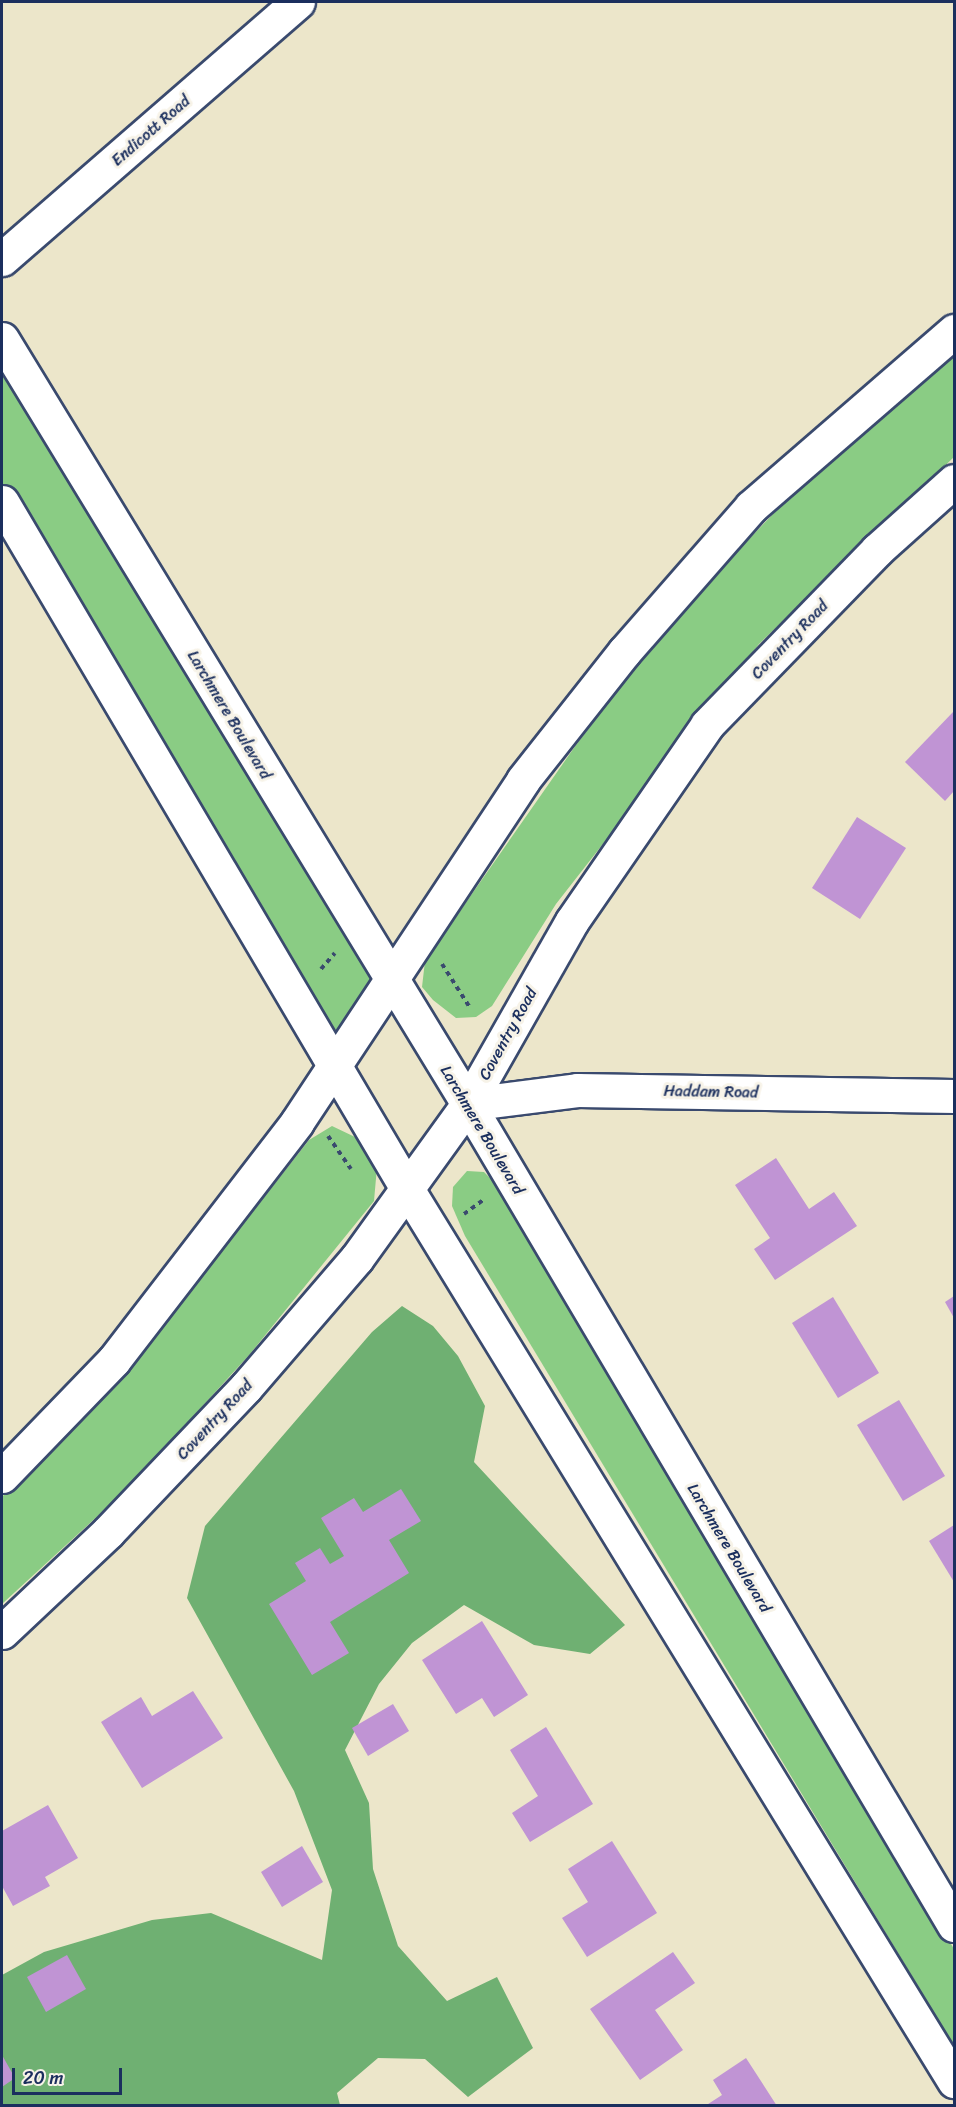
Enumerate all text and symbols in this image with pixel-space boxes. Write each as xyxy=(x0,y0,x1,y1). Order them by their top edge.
street label: Endicott Road xyxy=(108,92,194,170)
street label: Coventry Road xyxy=(748,597,832,683)
street label: Larchmere Boulevard xyxy=(183,647,275,783)
street label: Coventry Road xyxy=(475,985,541,1083)
street label: Larchmere Boulevard xyxy=(436,1062,528,1198)
street label: Haddam Road xyxy=(663,1082,759,1102)
street label: Coventry Road xyxy=(173,1376,257,1464)
street label: Larchmere Boulevard xyxy=(683,1480,775,1616)
scale bar xyxy=(15,2056,124,2094)
text: 20 m xyxy=(23,2062,63,2094)

